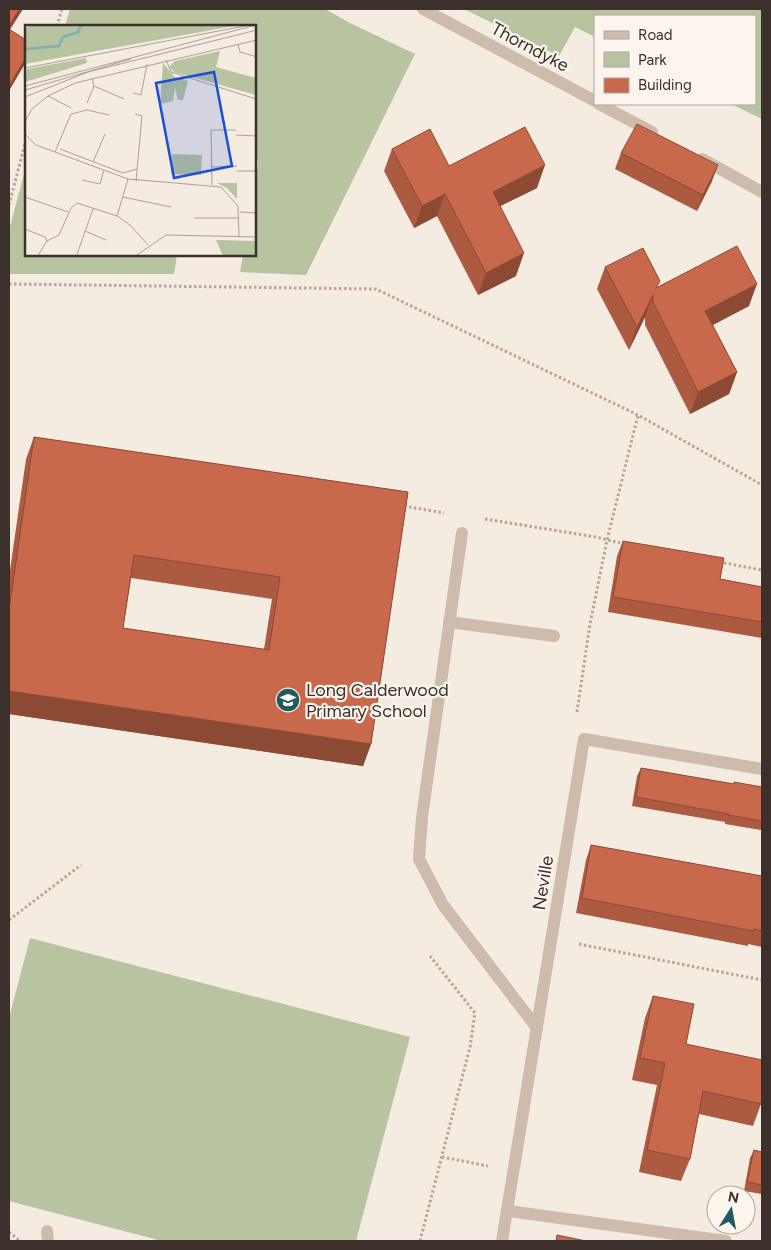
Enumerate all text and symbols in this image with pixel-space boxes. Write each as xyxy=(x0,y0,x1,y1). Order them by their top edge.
legend xyxy=(594,15,756,105)
street label: Thorndyke xyxy=(487,17,573,77)
inset map xyxy=(25,25,256,256)
text: Road xyxy=(638,26,673,44)
text: Park xyxy=(638,51,667,69)
text: Building xyxy=(638,76,692,94)
place label: Long Calderwood Primary School xyxy=(306,679,449,722)
school or university icon: Long Calderwood Primary School xyxy=(275,687,301,713)
street label: Neville xyxy=(528,854,558,912)
north arrow xyxy=(706,1185,756,1235)
text: N xyxy=(726,1188,740,1207)

